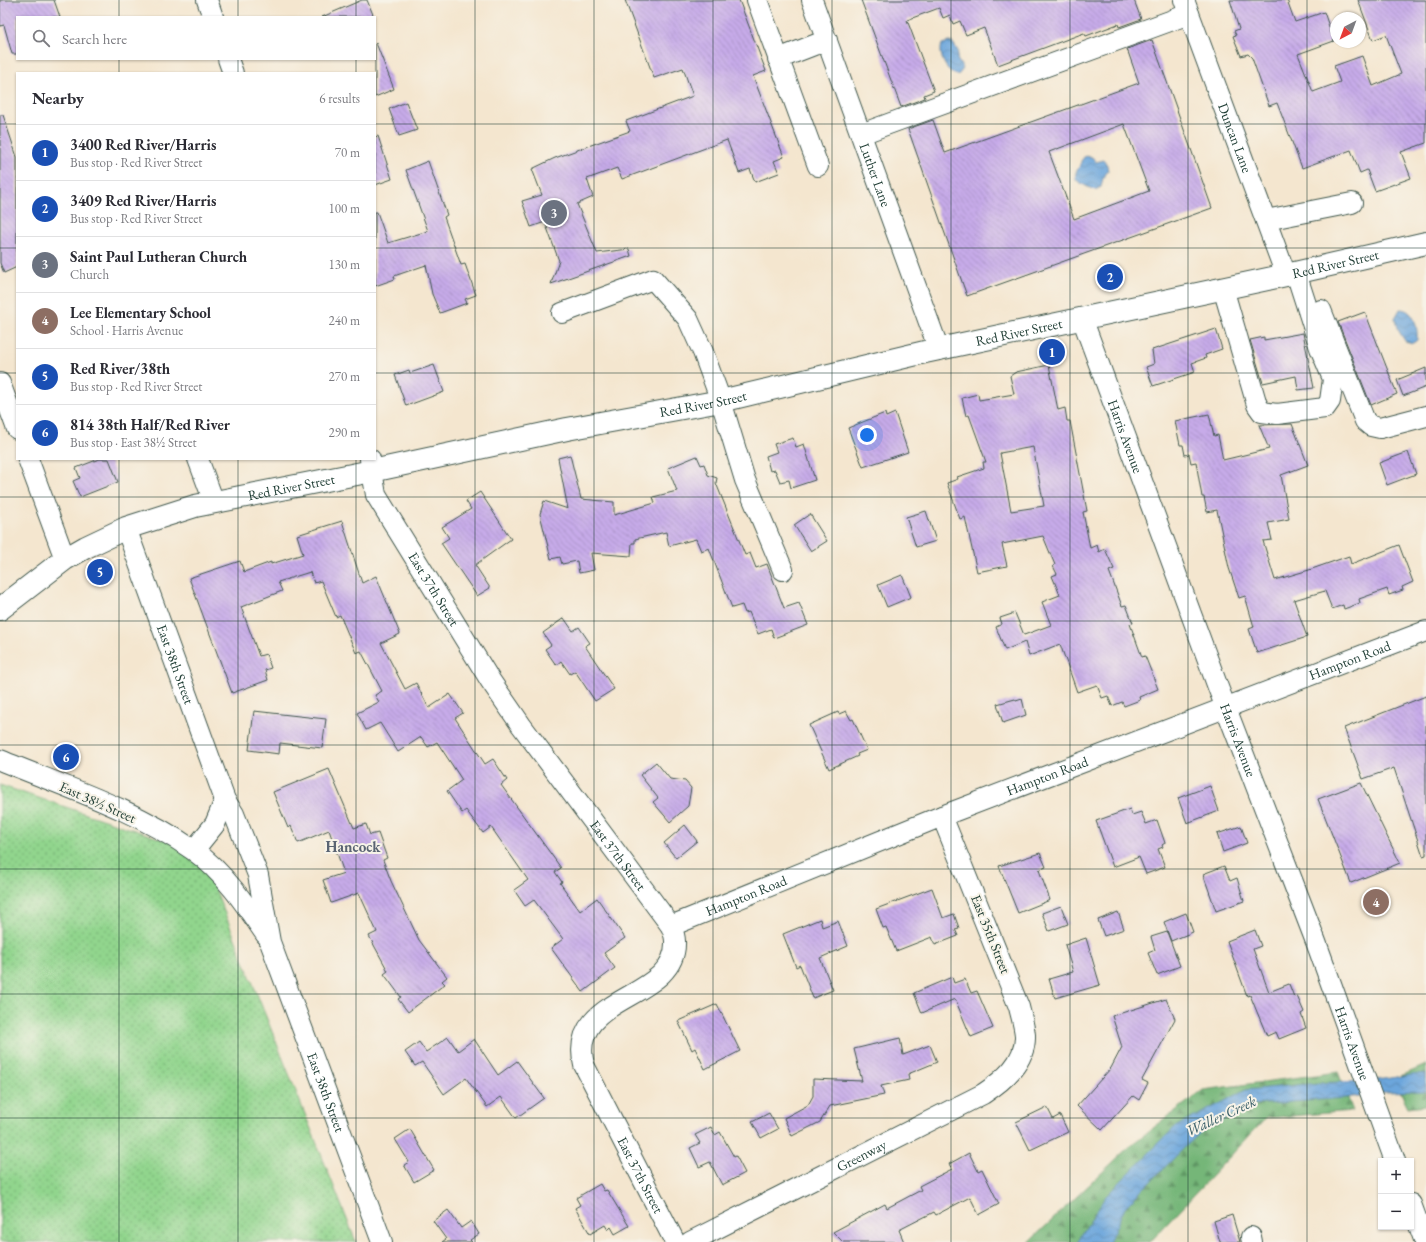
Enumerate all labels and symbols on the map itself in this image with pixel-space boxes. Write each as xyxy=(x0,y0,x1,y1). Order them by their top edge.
north arrow xyxy=(1330,12,1366,48)
street label: Duncan Lane xyxy=(1214,100,1256,176)
street label: Luther Lane xyxy=(856,140,895,210)
pin: 3 xyxy=(541,198,567,228)
street label: Red River Street xyxy=(1290,245,1381,282)
pin: 2 xyxy=(1097,262,1123,292)
street label: Red River Street xyxy=(974,314,1064,350)
pin: 1 xyxy=(1039,337,1065,367)
street label: Red River Street xyxy=(658,386,749,421)
street label: Harris Avenue xyxy=(1104,397,1148,476)
your location xyxy=(857,425,877,445)
street label: Red River Street xyxy=(246,469,337,504)
street label: East 37th Street xyxy=(404,549,464,630)
pin: 5 xyxy=(87,557,113,587)
street label: East 38th Street xyxy=(153,622,199,707)
street label: Hampton Road xyxy=(1306,636,1394,684)
street label: Harris Avenue xyxy=(1216,701,1261,780)
pin: 6 xyxy=(53,742,79,772)
street label: Hampton Road xyxy=(1004,752,1091,800)
street label: East 38½ Street xyxy=(57,777,140,827)
street label: East 37th Street xyxy=(586,816,651,895)
district label: Hancock xyxy=(326,837,381,856)
street label: Hampton Road xyxy=(703,871,790,920)
pin: 4 xyxy=(1363,887,1389,917)
street label: East 35th Street xyxy=(967,892,1015,977)
street label: Harris Avenue xyxy=(1331,1004,1374,1083)
street label: East 38th Street xyxy=(303,1050,349,1135)
water label: Waller Creek xyxy=(1183,1091,1259,1140)
street label: East 37th Street xyxy=(613,1134,668,1217)
street label: Greenway xyxy=(833,1135,890,1176)

